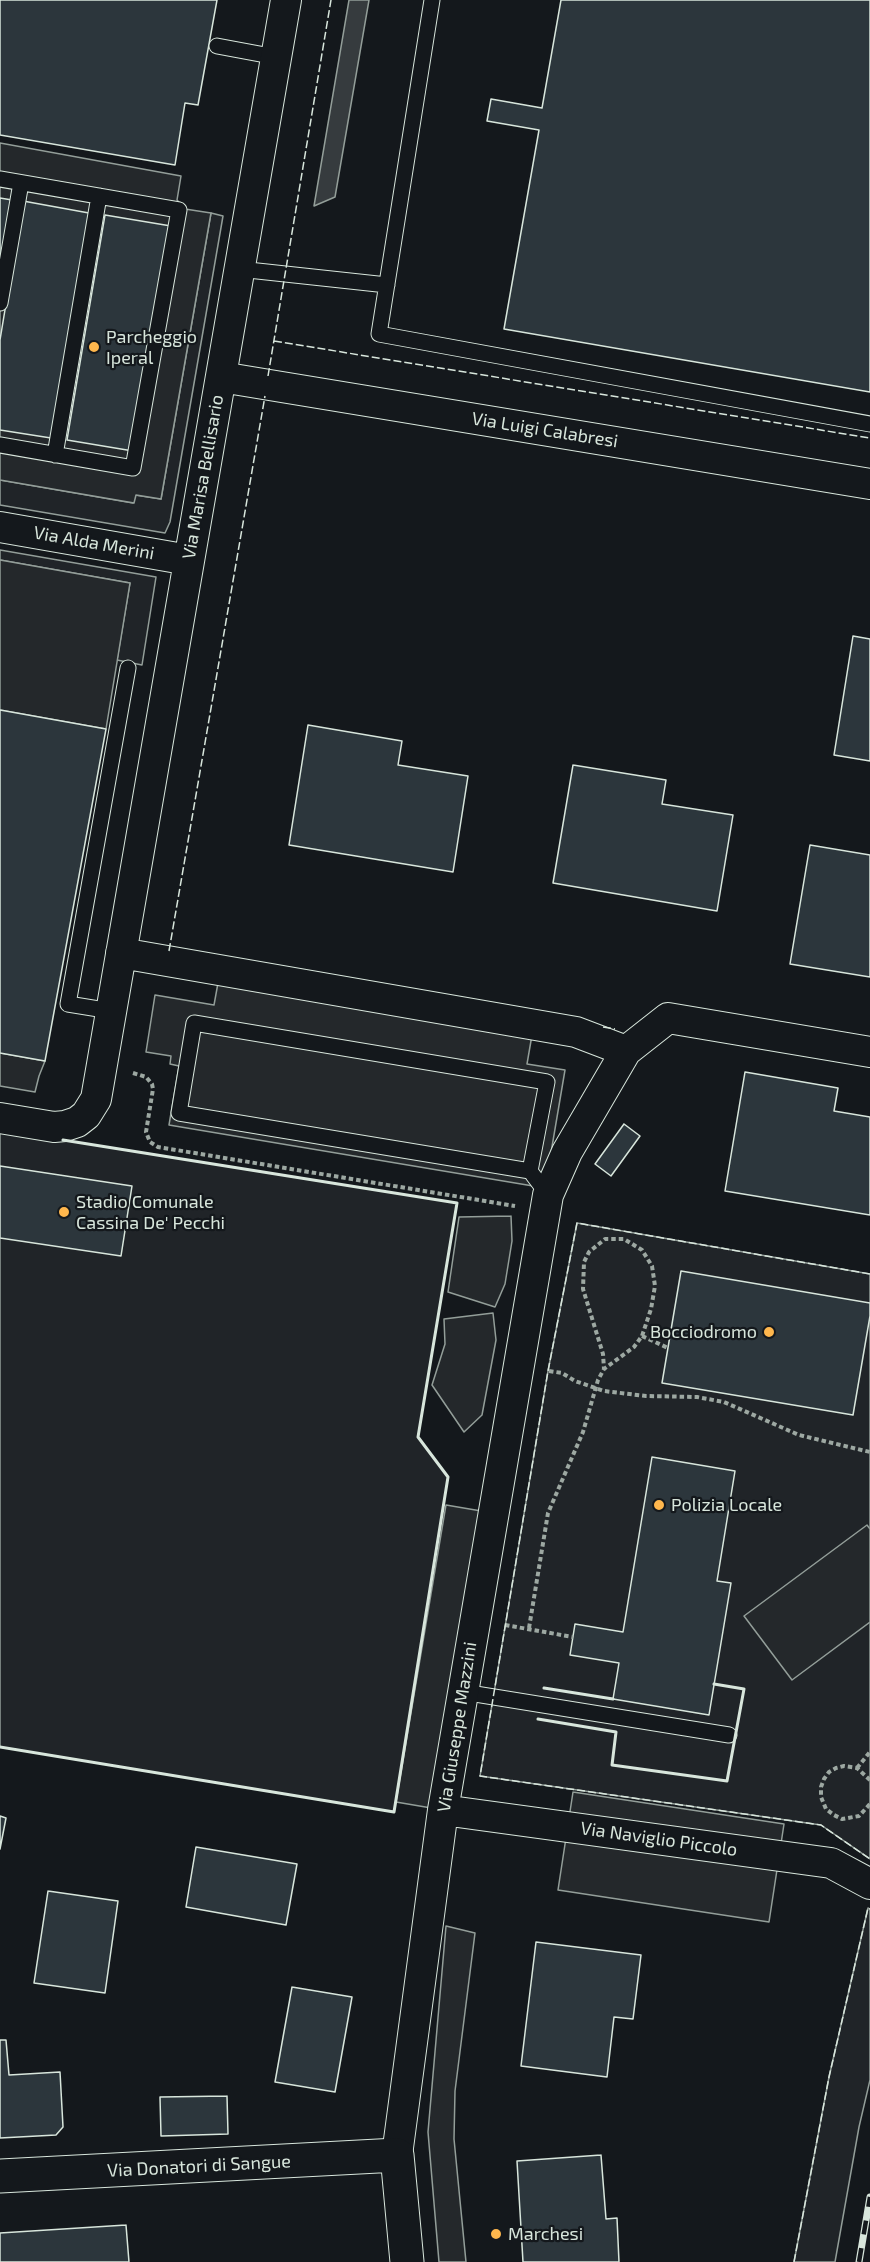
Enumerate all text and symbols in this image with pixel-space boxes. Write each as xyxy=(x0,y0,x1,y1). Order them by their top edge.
place label: Parcheggio Iperal xyxy=(106,326,197,368)
marker: Parcheggio Iperal xyxy=(87,340,101,354)
street label: Via Marisa Bellisario xyxy=(178,393,228,561)
street label: Via Luigi Calabresi xyxy=(470,408,620,452)
street label: Via Alda Merini xyxy=(32,522,156,564)
place label: Stadio Comunale Cassina De' Pecchi xyxy=(76,1191,225,1234)
marker: Stadio Comunale Cassina De' Pecchi xyxy=(57,1205,71,1219)
place label: Bocciodromo xyxy=(650,1321,757,1343)
marker: Bocciodromo xyxy=(762,1325,776,1339)
place label: Polizia Locale xyxy=(671,1494,782,1516)
marker: Polizia Locale xyxy=(652,1498,666,1512)
street label: Via Giuseppe Mazzini xyxy=(433,1640,481,1814)
street label: Via Naviglio Piccolo xyxy=(579,1817,739,1861)
street label: Via Donatori di Sangue xyxy=(107,2150,291,2182)
place label: Marchesi xyxy=(508,2223,583,2245)
marker: Marchesi xyxy=(489,2227,503,2241)

